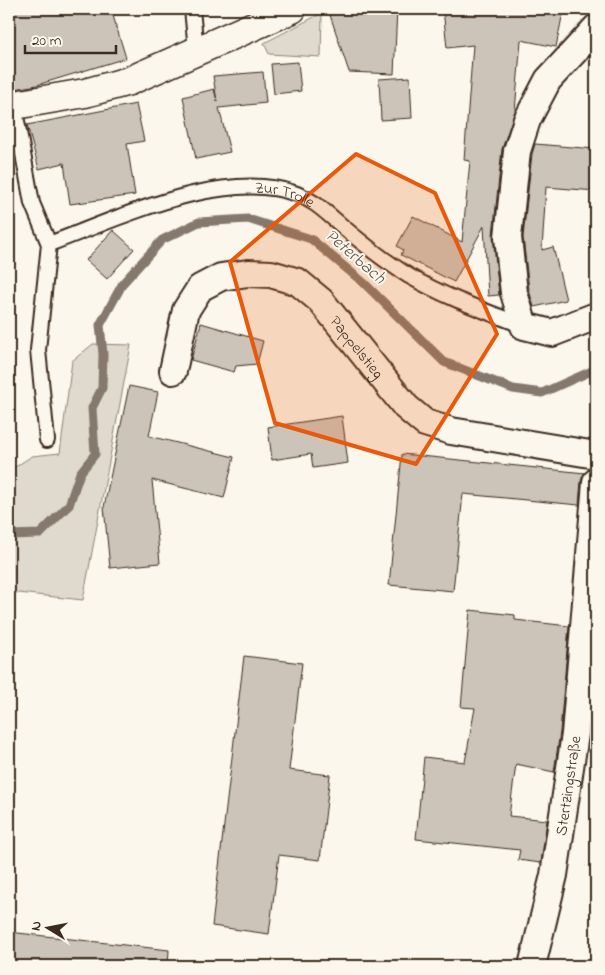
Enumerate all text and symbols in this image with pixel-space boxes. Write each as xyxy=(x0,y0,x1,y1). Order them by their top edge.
scale bar xyxy=(25,22,116,54)
text: 20 m xyxy=(32,30,62,52)
street label: Zur Trolle xyxy=(254,176,320,215)
water label: Peterbach xyxy=(319,224,391,292)
street label: Pappelstieg xyxy=(323,311,389,385)
street label: Stertzingstraße xyxy=(550,734,589,837)
north arrow xyxy=(22,902,72,952)
text: N xyxy=(26,920,48,932)

